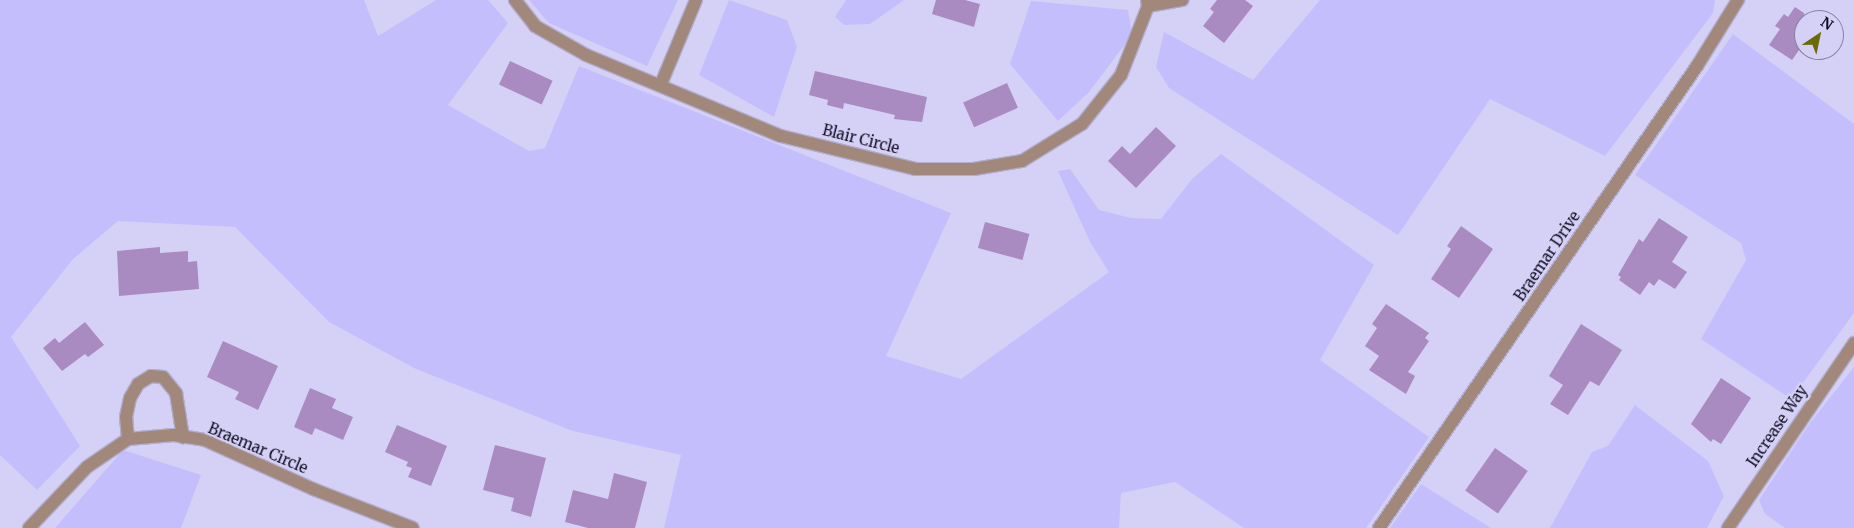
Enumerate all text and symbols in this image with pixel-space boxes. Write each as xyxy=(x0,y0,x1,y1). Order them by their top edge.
north arrow xyxy=(1794,10,1844,60)
text: N xyxy=(1817,13,1836,34)
street label: Blair Circle xyxy=(821,121,901,157)
street label: Braemar Drive xyxy=(1510,208,1584,304)
street label: Increase Way xyxy=(1743,382,1811,470)
street label: Braemar Circle xyxy=(205,419,311,477)

